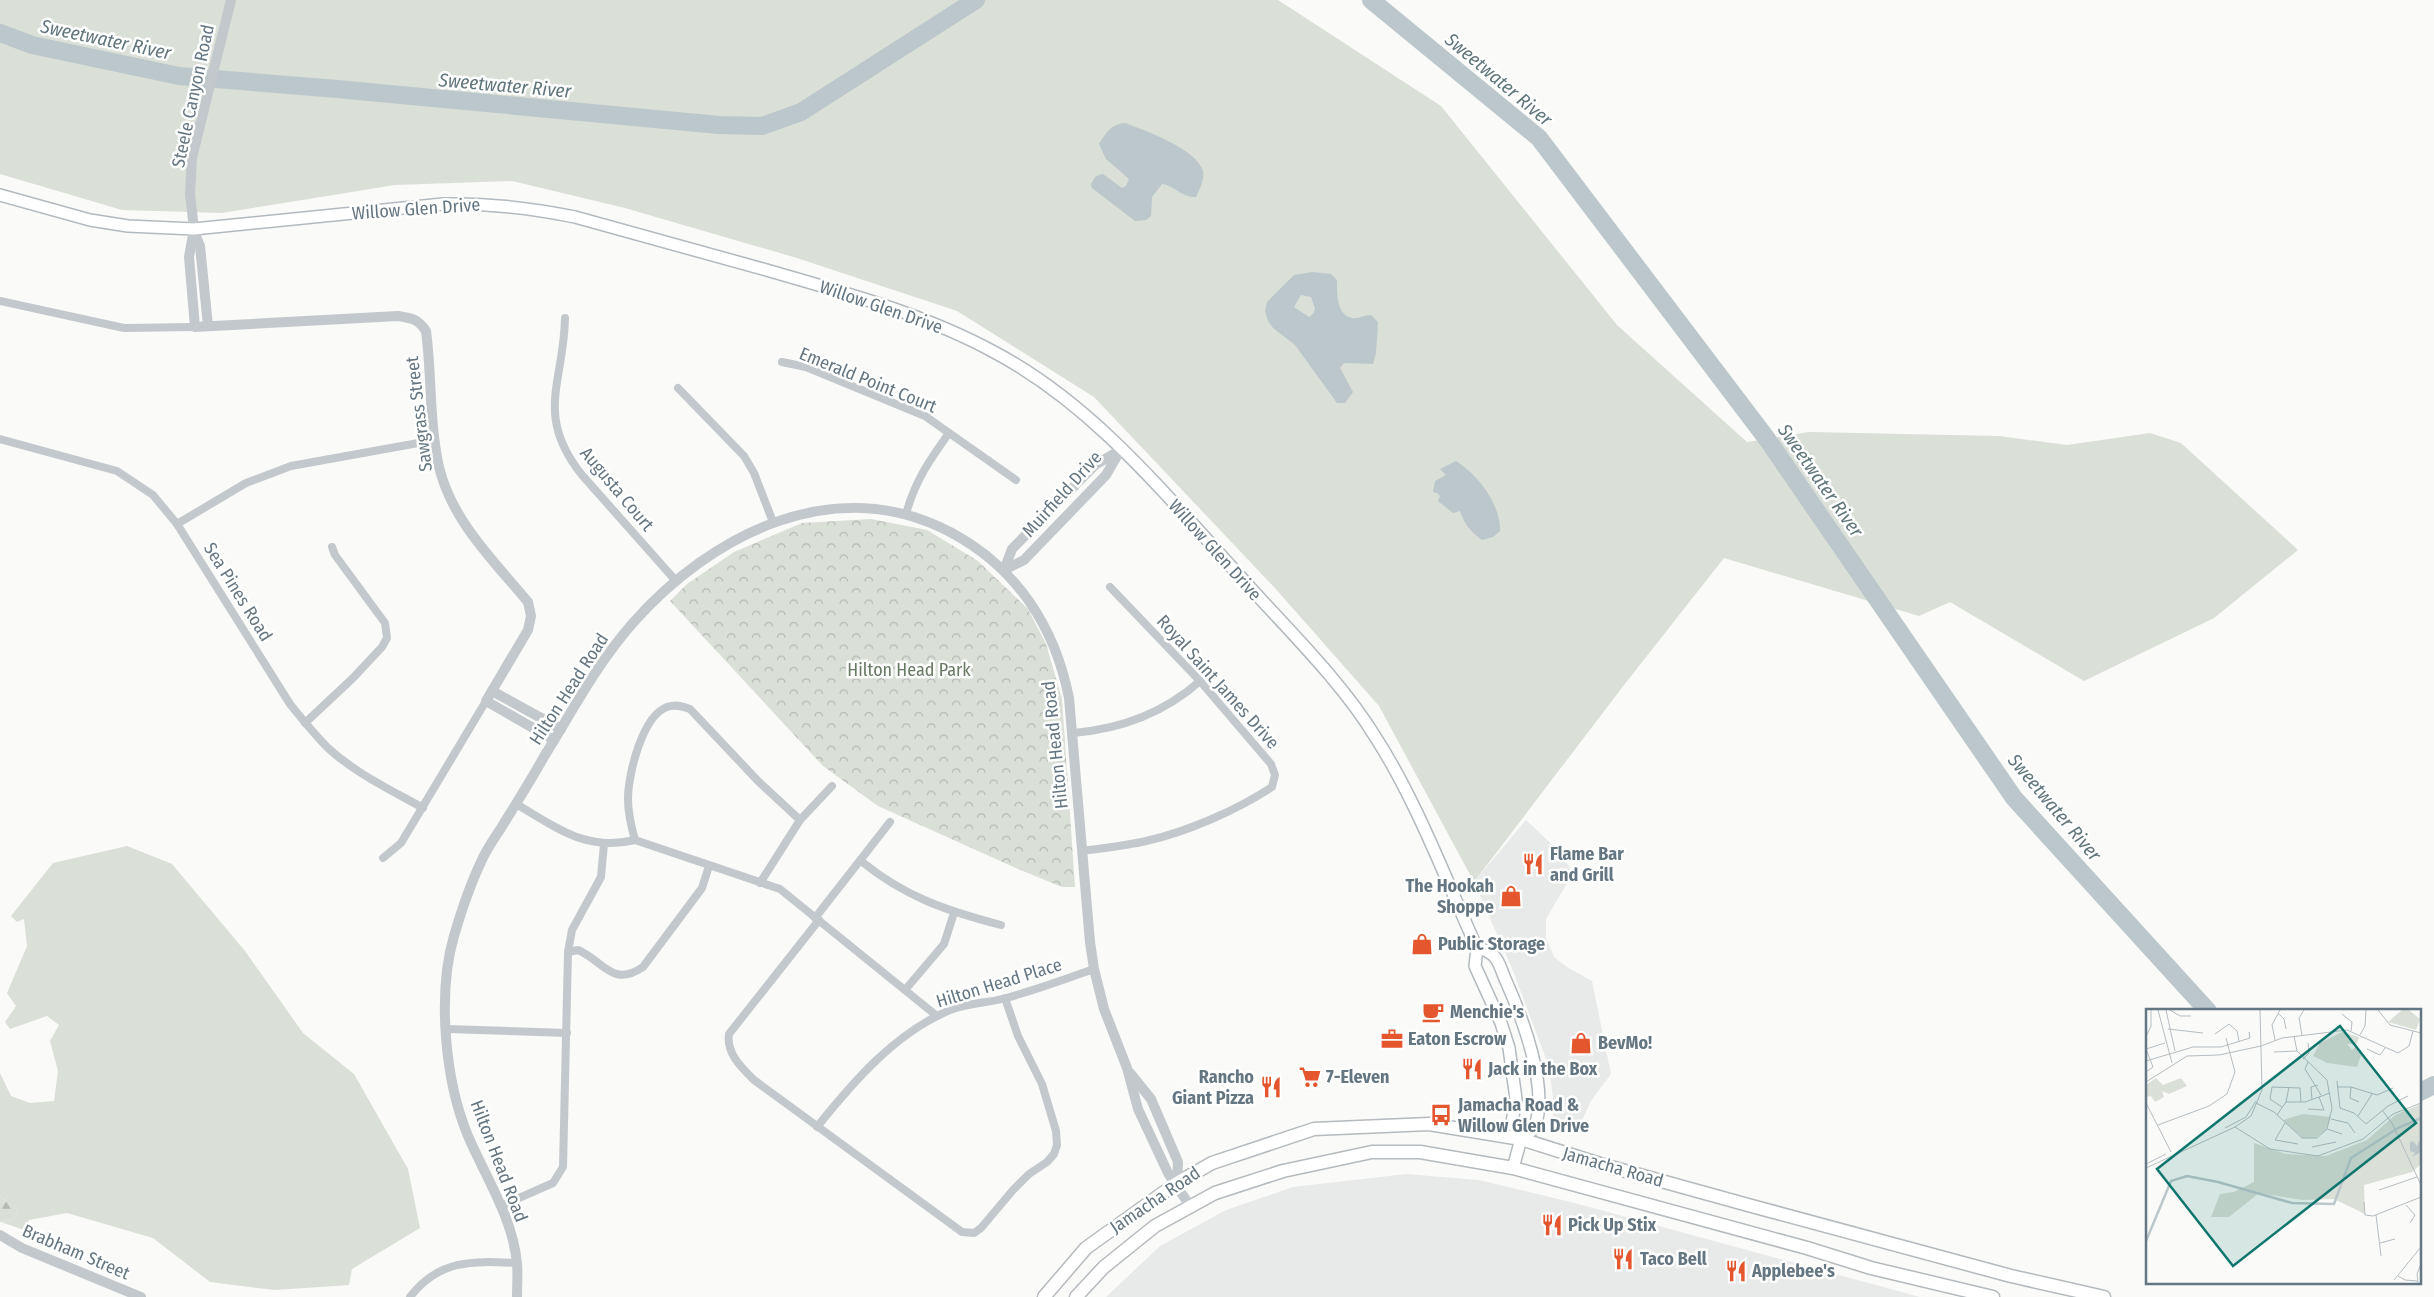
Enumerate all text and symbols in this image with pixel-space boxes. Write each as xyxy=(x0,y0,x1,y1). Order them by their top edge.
water label: Sweetwater River xyxy=(38,14,175,65)
street label: Steele Canyon Road xyxy=(167,22,219,170)
water label: Sweetwater River xyxy=(1440,27,1558,132)
water label: Sweetwater River xyxy=(437,68,573,103)
street label: Willow Glen Drive xyxy=(351,194,481,224)
street label: Willow Glen Drive xyxy=(817,276,945,338)
street label: Emerald Point Court xyxy=(796,342,940,418)
street label: Sawgrass Street xyxy=(401,355,437,473)
water label: Sweetwater River xyxy=(1773,419,1869,542)
street label: Augusta Court xyxy=(576,443,659,536)
street label: Muirfield Drive xyxy=(1018,446,1106,541)
street label: Willow Glen Drive xyxy=(1164,495,1266,605)
street label: Sea Pines Road xyxy=(199,539,277,645)
street label: Royal Saint James Drive xyxy=(1152,610,1284,754)
street label: Hilton Head Road xyxy=(525,629,613,749)
park label: Hilton Head Park xyxy=(847,659,971,681)
street label: Hilton Head Road xyxy=(1037,680,1073,810)
water label: Sweetwater River xyxy=(2003,748,2107,867)
place label: Flame Bar and Grill xyxy=(1550,843,1624,886)
restaurant icon: Flame Bar and Grill xyxy=(1520,851,1546,877)
place label: The Hookah Shoppe xyxy=(1406,875,1494,918)
shop icon: The Hookah Shoppe xyxy=(1498,883,1524,909)
shop icon: Public Storage xyxy=(1409,931,1435,957)
place label: Public Storage xyxy=(1438,933,1545,955)
street label: Hilton Head Place xyxy=(933,953,1065,1013)
cafe icon: Menchie's xyxy=(1420,999,1446,1025)
place label: Menchie's xyxy=(1450,1001,1524,1023)
inset map xyxy=(2146,1009,2422,1284)
office icon: Eaton Escrow xyxy=(1379,1026,1405,1052)
place label: Eaton Escrow xyxy=(1408,1028,1507,1050)
shop icon: BevMo! xyxy=(1568,1030,1594,1056)
place label: BevMo! xyxy=(1598,1032,1652,1054)
restaurant icon: Jack in the Box xyxy=(1459,1056,1485,1082)
place label: Jack in the Box xyxy=(1487,1058,1598,1080)
supermarket icon: 7-Eleven xyxy=(1297,1064,1323,1090)
place label: Rancho Giant Pizza xyxy=(1172,1066,1254,1109)
place label: 7-Eleven xyxy=(1326,1066,1389,1088)
restaurant icon: Rancho Giant Pizza xyxy=(1258,1074,1284,1100)
place label: Jamacha Road & Willow Glen Drive xyxy=(1457,1094,1589,1137)
street label: Hilton Head Road xyxy=(466,1097,532,1225)
bus stop icon: Jamacha Road & Willow Glen Drive xyxy=(1428,1102,1454,1128)
street label: Jamacha Road xyxy=(1560,1142,1666,1192)
street label: Jamacha Road xyxy=(1106,1162,1204,1238)
restaurant icon: Pick Up Stix xyxy=(1539,1212,1565,1238)
place label: Pick Up Stix xyxy=(1568,1214,1657,1236)
street label: Brabham Street xyxy=(19,1219,133,1285)
restaurant icon: Taco Bell xyxy=(1610,1246,1636,1272)
place label: Taco Bell xyxy=(1640,1248,1707,1270)
restaurant icon: Applebee's xyxy=(1723,1258,1749,1284)
place label: Applebee's xyxy=(1751,1260,1835,1282)

